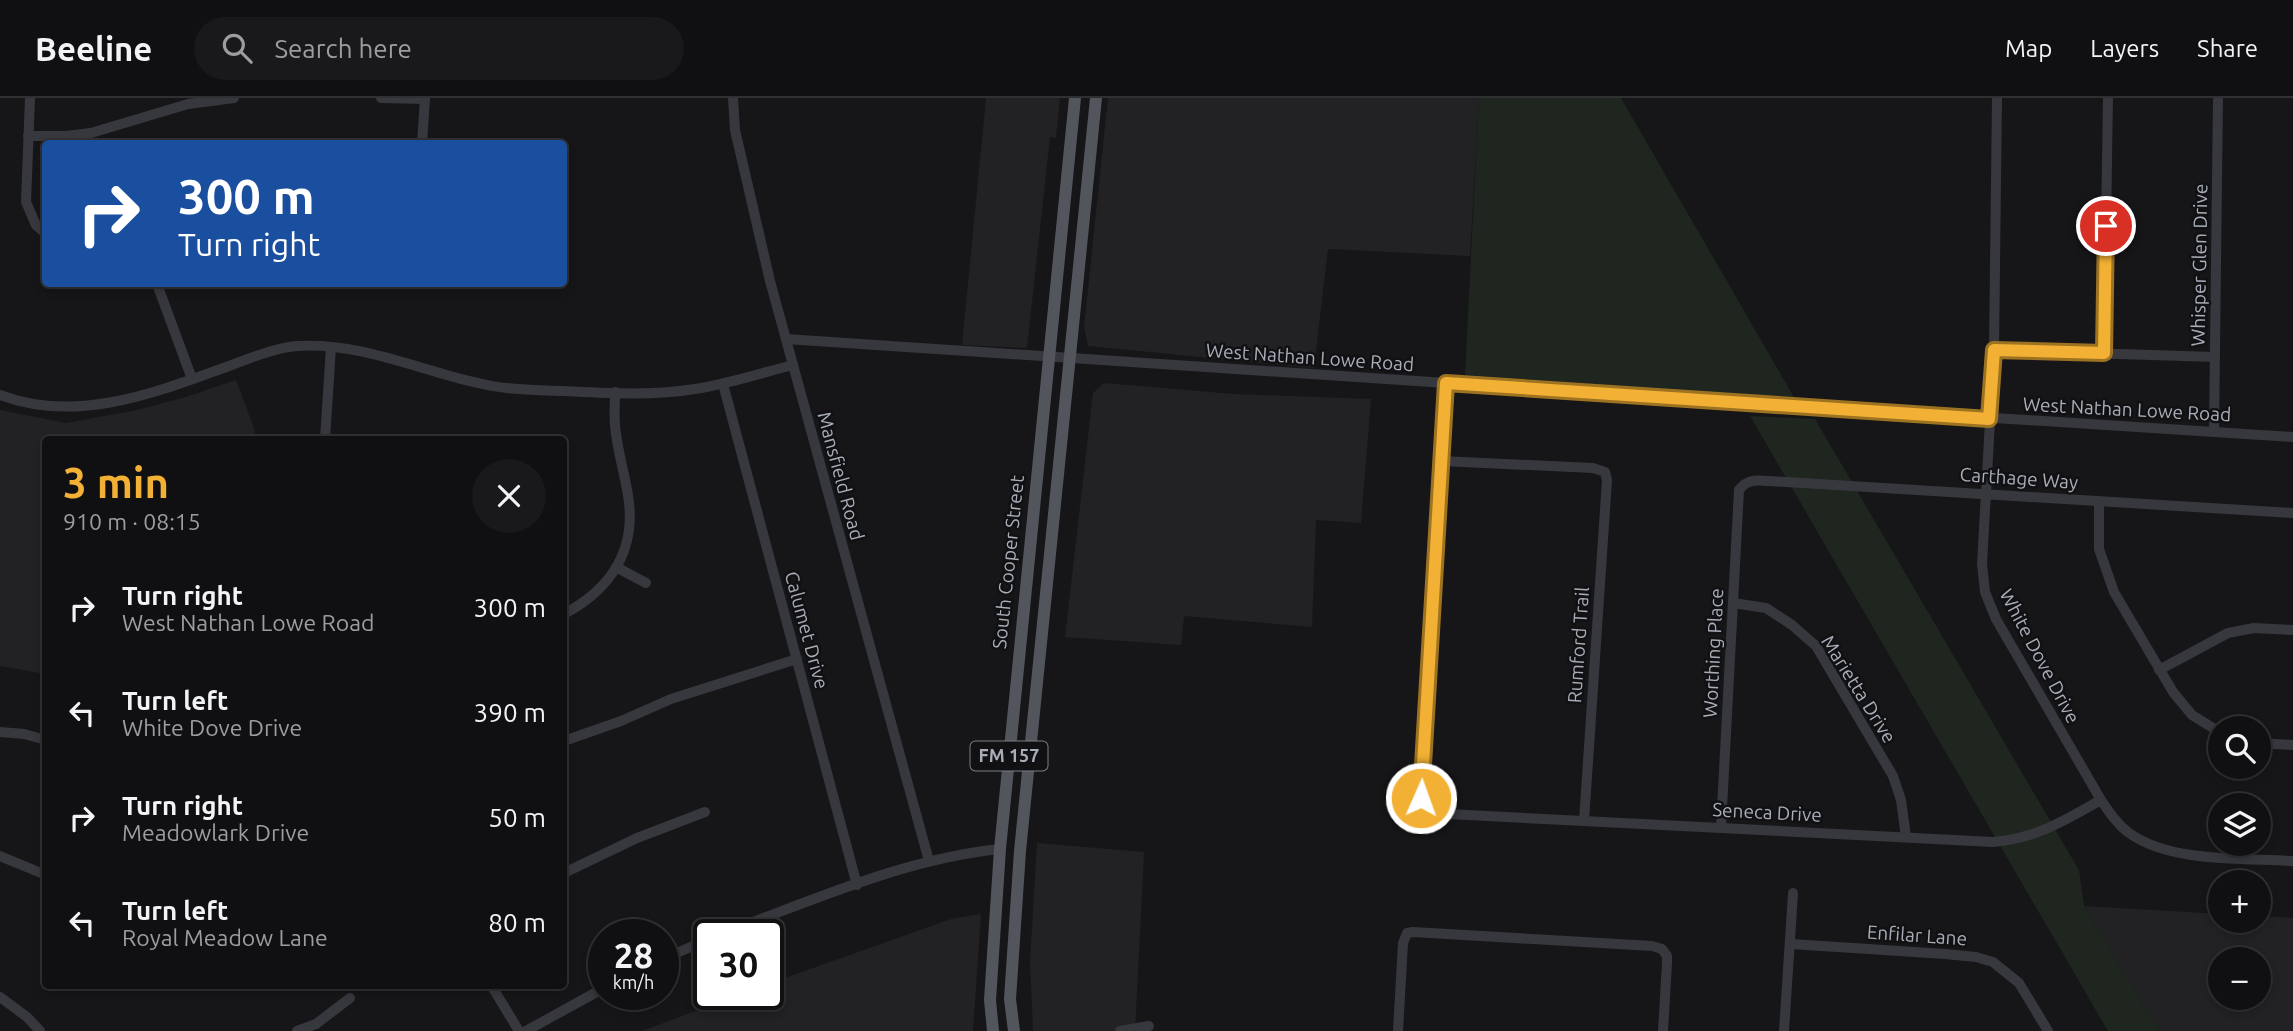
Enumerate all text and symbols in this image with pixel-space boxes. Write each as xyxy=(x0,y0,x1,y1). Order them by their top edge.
search box xyxy=(194,17,684,80)
icon: search xyxy=(218,29,256,67)
text: Beeline xyxy=(35,30,152,67)
text: Search here xyxy=(274,34,412,63)
text: Map xyxy=(2005,35,2052,62)
text: Layers xyxy=(2090,35,2159,62)
text: Share xyxy=(2197,35,2258,62)
icon: right xyxy=(63,168,154,259)
text: 300 m xyxy=(178,168,315,223)
street label: Whisper Glen Drive xyxy=(2187,184,2211,346)
pin xyxy=(2076,196,2136,256)
icon: arrive xyxy=(2087,207,2125,245)
text: Turn right xyxy=(178,226,320,262)
street label: West Nathan Lowe Road xyxy=(1205,339,1415,375)
street label: West Nathan Lowe Road xyxy=(2022,393,2232,425)
street label: Mansfield Road xyxy=(813,409,869,543)
text: 3 min xyxy=(63,459,169,506)
button: close xyxy=(472,459,546,533)
street label: Carthage Way xyxy=(1959,463,2079,493)
street label: South Cooper Street xyxy=(988,473,1028,650)
text: 910 m · 08:15 xyxy=(63,509,201,534)
street label: Calumet Drive xyxy=(781,569,833,691)
text: Turn right xyxy=(122,581,243,610)
street label: White Dove Drive xyxy=(1995,585,2085,727)
street label: Rumford Trail xyxy=(1563,586,1593,704)
street label: Worthing Place xyxy=(1699,587,1727,719)
icon: right xyxy=(63,589,101,627)
text: 300 m xyxy=(474,593,546,622)
text: West Nathan Lowe Road xyxy=(122,610,375,635)
street label: Marietta Drive xyxy=(1817,631,1901,747)
text: Turn left xyxy=(122,686,228,715)
icon: left xyxy=(63,694,101,732)
text: 390 m xyxy=(474,698,546,727)
text: White Dove Drive xyxy=(122,715,302,740)
map controls xyxy=(2208,716,2271,1010)
button: search xyxy=(2208,716,2271,779)
road number: FM 157 xyxy=(970,742,1048,770)
position arrow xyxy=(1384,761,1458,835)
text: Turn right xyxy=(122,791,243,820)
button: layers xyxy=(2208,793,2271,856)
street label: Seneca Drive xyxy=(1712,798,1822,826)
icon: right xyxy=(63,799,101,837)
text: 50 m xyxy=(488,803,546,832)
text: Meadowlark Drive xyxy=(122,820,309,845)
button: + xyxy=(2208,870,2271,933)
text: Turn left xyxy=(122,896,228,925)
icon: left xyxy=(63,904,101,942)
text: 80 m xyxy=(488,908,546,937)
speed limit sign: 30 xyxy=(693,919,784,1010)
street label: Enfilar Lane xyxy=(1866,921,1968,949)
text: Royal Meadow Lane xyxy=(122,925,328,950)
text: 28 xyxy=(614,935,653,975)
button: − xyxy=(2208,947,2271,1010)
text: km/h xyxy=(613,972,654,992)

